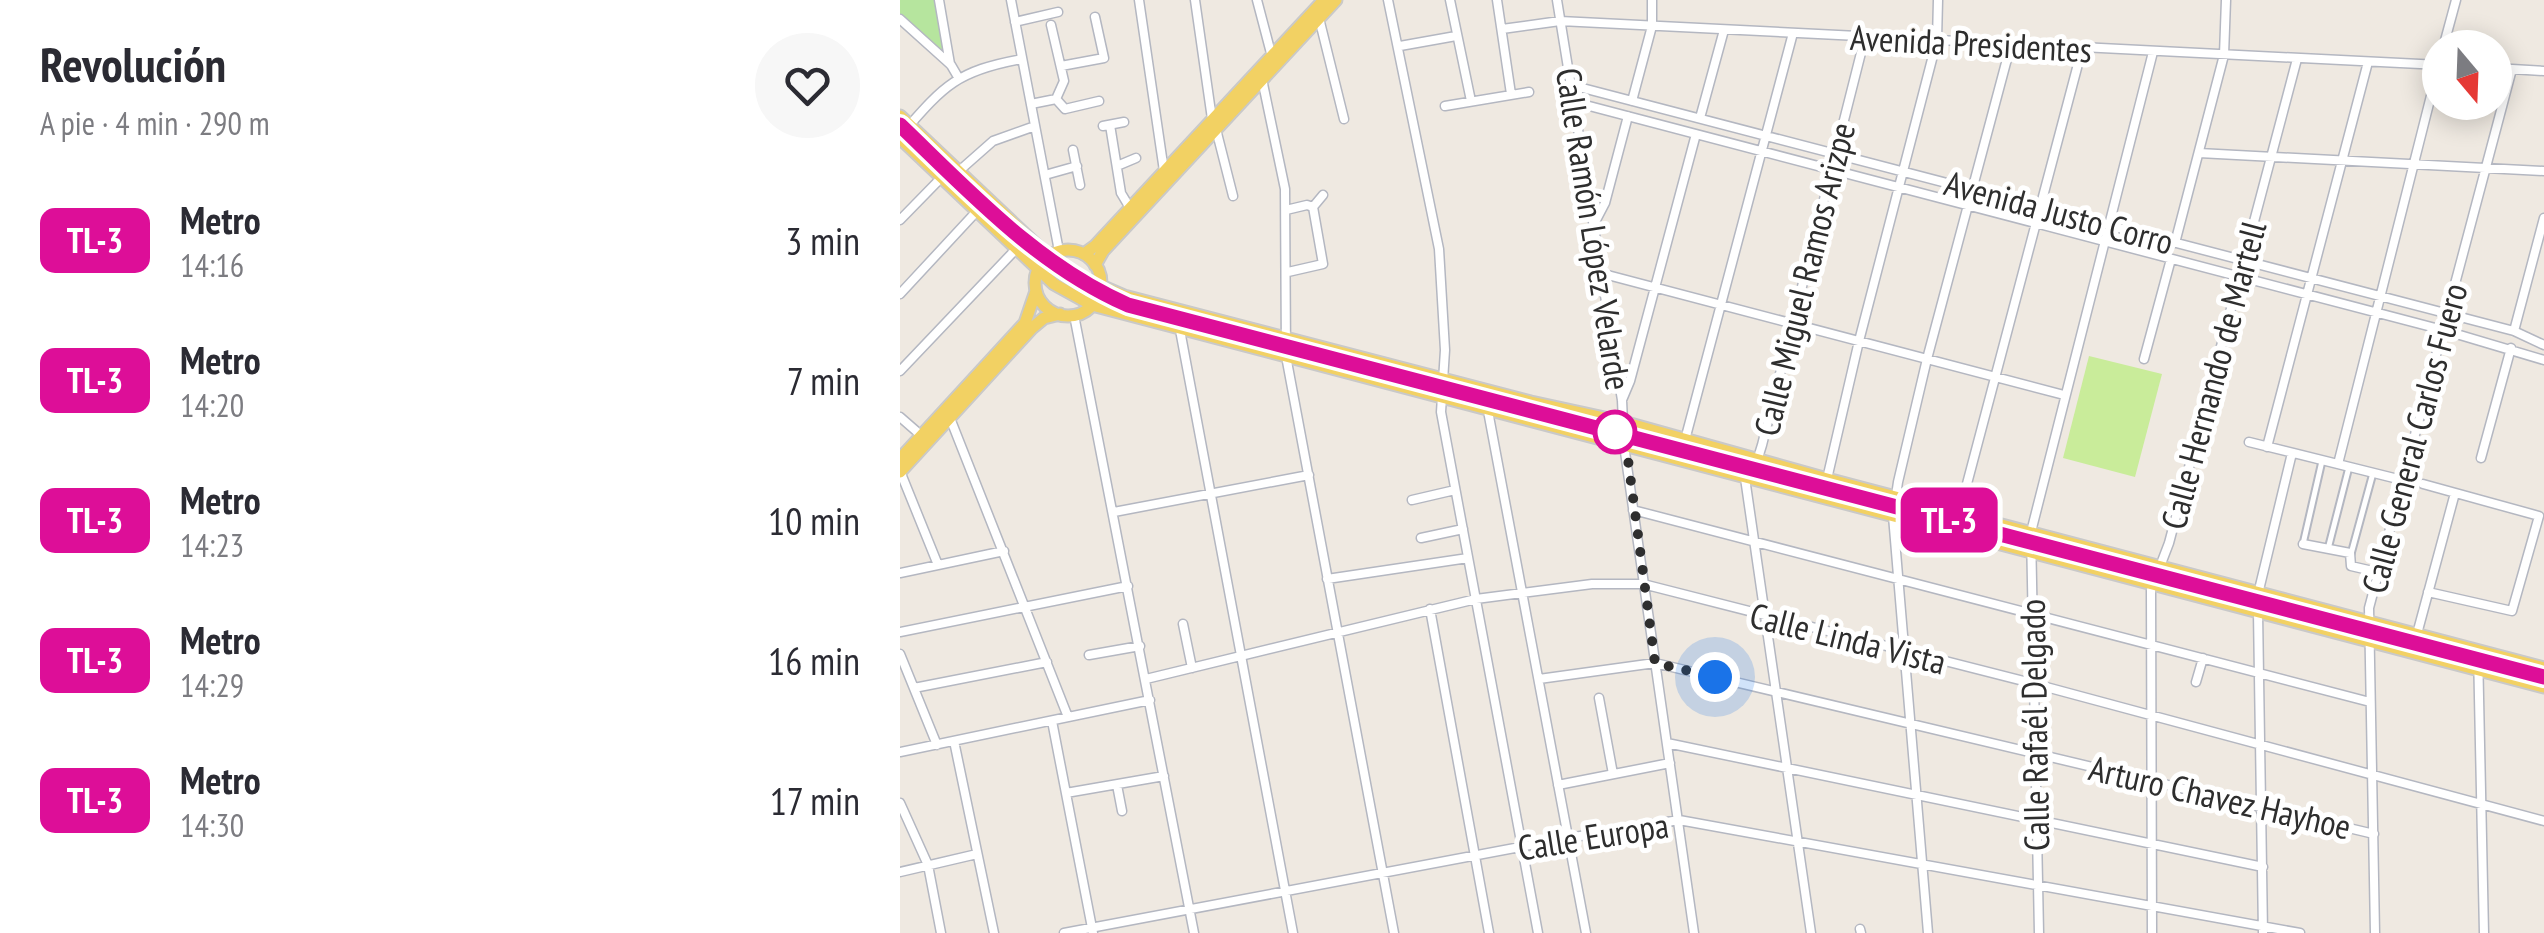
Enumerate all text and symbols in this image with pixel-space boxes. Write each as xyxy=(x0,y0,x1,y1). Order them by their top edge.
street label: Avenida Presidentes xyxy=(1849,14,2093,72)
north arrow xyxy=(2422,30,2512,120)
map controls xyxy=(2422,30,2512,120)
text: Revolución xyxy=(40,33,226,95)
button: heart xyxy=(755,33,860,138)
street label: Calle Ramón López Velarde xyxy=(1546,65,1642,393)
text: A pie · 4 min · 290 m xyxy=(40,102,270,144)
street label: Calle Miguel Ramos Arizpe xyxy=(1743,118,1865,440)
street label: Avenida Justo Corro xyxy=(1940,159,2178,265)
text: Metro xyxy=(180,195,261,244)
text: 3 min xyxy=(785,216,860,265)
street label: Calle Hernando de Martell xyxy=(2150,216,2276,534)
text: TL-3 xyxy=(67,217,123,263)
text: 14:16 xyxy=(180,244,244,286)
street label: Calle General Carlos Fuero xyxy=(2351,278,2477,598)
text: Metro xyxy=(180,335,261,384)
text: 7 min xyxy=(787,356,860,405)
text: TL-3 xyxy=(67,357,123,403)
text: 14:20 xyxy=(180,384,244,426)
unlabelled marker xyxy=(1594,411,1636,453)
text: Metro xyxy=(180,475,261,524)
line badge: TL-3 xyxy=(1879,488,2019,552)
text: 10 min xyxy=(768,496,860,545)
text: TL-3 xyxy=(67,497,123,543)
text: TL-3 xyxy=(1921,497,1977,543)
text: 14:23 xyxy=(180,524,244,566)
street label: Calle Linda Vista xyxy=(1745,591,1951,685)
street label: Calle Rafaél Delgado xyxy=(2009,599,2059,851)
text: Metro xyxy=(180,615,261,664)
text: 16 min xyxy=(768,636,860,685)
text: TL-3 xyxy=(67,637,123,683)
your location xyxy=(1690,652,1740,702)
text: 14:29 xyxy=(180,664,244,706)
street label: Arturo Chavez Hayhoe xyxy=(2085,745,2355,849)
text: Metro xyxy=(180,755,261,804)
text: 17 min xyxy=(770,776,860,825)
text: TL-3 xyxy=(67,777,123,823)
street label: Calle Europa xyxy=(1514,801,1672,871)
text: 14:30 xyxy=(180,804,244,846)

